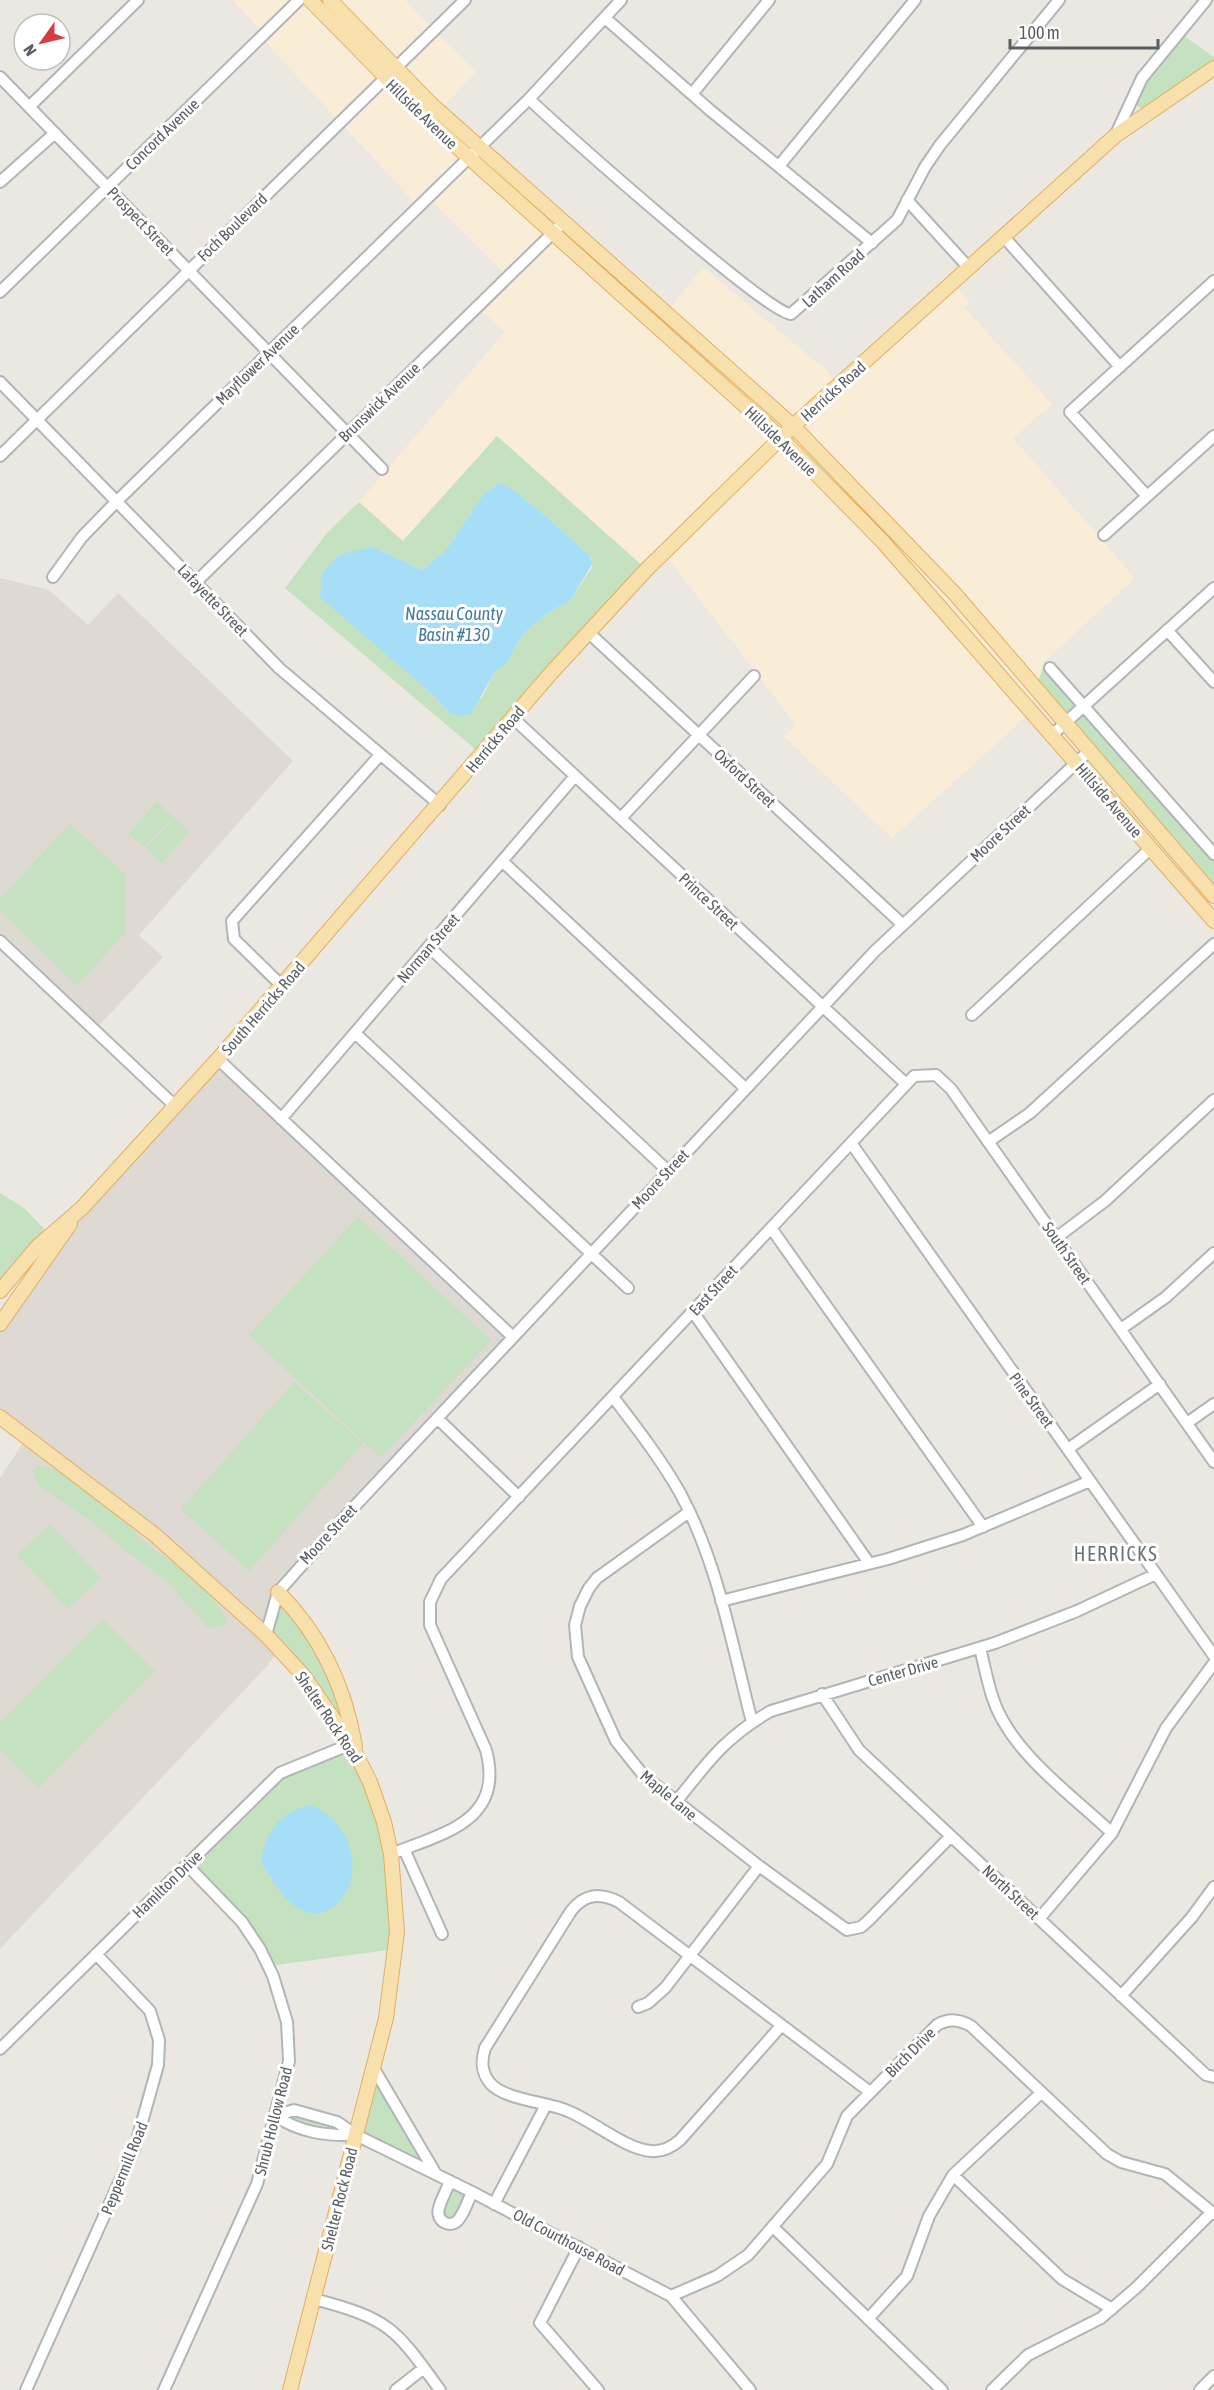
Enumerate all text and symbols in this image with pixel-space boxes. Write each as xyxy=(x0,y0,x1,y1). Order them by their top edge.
north arrow xyxy=(12,12,72,72)
scale bar xyxy=(1010,12,1158,50)
text: 100 m xyxy=(1019,22,1060,43)
text: N xyxy=(19,41,40,59)
street label: Hillside Avenue xyxy=(383,76,461,152)
street label: Concord Avenue xyxy=(122,95,202,173)
street label: Prospect Street xyxy=(103,183,178,260)
street label: Foch Boulevard xyxy=(193,189,271,265)
street label: Latham Road xyxy=(798,245,868,311)
street label: Mayflower Avenue xyxy=(212,320,303,409)
street label: Herricks Road xyxy=(797,357,869,425)
street label: Brunswick Avenue xyxy=(335,359,423,445)
street label: Hillside Avenue xyxy=(742,403,820,479)
street label: Lafayette Street xyxy=(174,560,252,641)
water label: Nassau County Basin #130 xyxy=(405,603,503,645)
street label: Herricks Road xyxy=(462,702,528,776)
street label: Oxford Street xyxy=(711,745,780,811)
street label: Hillside Avenue xyxy=(1072,759,1146,841)
street label: Moore Street xyxy=(966,801,1034,865)
street label: Prince Street xyxy=(676,869,743,933)
street label: Norman Street xyxy=(393,909,463,986)
street label: South Herricks Road xyxy=(218,958,308,1058)
street label: Moore Street xyxy=(628,1145,692,1213)
street label: South Street xyxy=(1039,1218,1095,1288)
street label: East Street xyxy=(685,1261,741,1319)
street label: Pine Street xyxy=(1006,1369,1058,1431)
street label: Moore Street xyxy=(296,1500,360,1568)
district label: HERRICKS xyxy=(1074,1542,1158,1565)
street label: Center Drive xyxy=(866,1652,940,1690)
street label: Shelter Rock Road xyxy=(292,1668,366,1766)
street label: Maple Lane xyxy=(637,1766,701,1824)
street label: Hamilton Drive xyxy=(129,1847,205,1921)
street label: North Street xyxy=(979,1861,1043,1923)
street label: Birch Drive xyxy=(881,2023,939,2081)
street label: Shrub Hollow Road xyxy=(251,2065,295,2177)
street label: Peppermill Road xyxy=(97,2119,152,2217)
street label: Shelter Rock Road xyxy=(317,2145,361,2253)
street label: Old Courthouse Road xyxy=(510,2205,628,2279)

